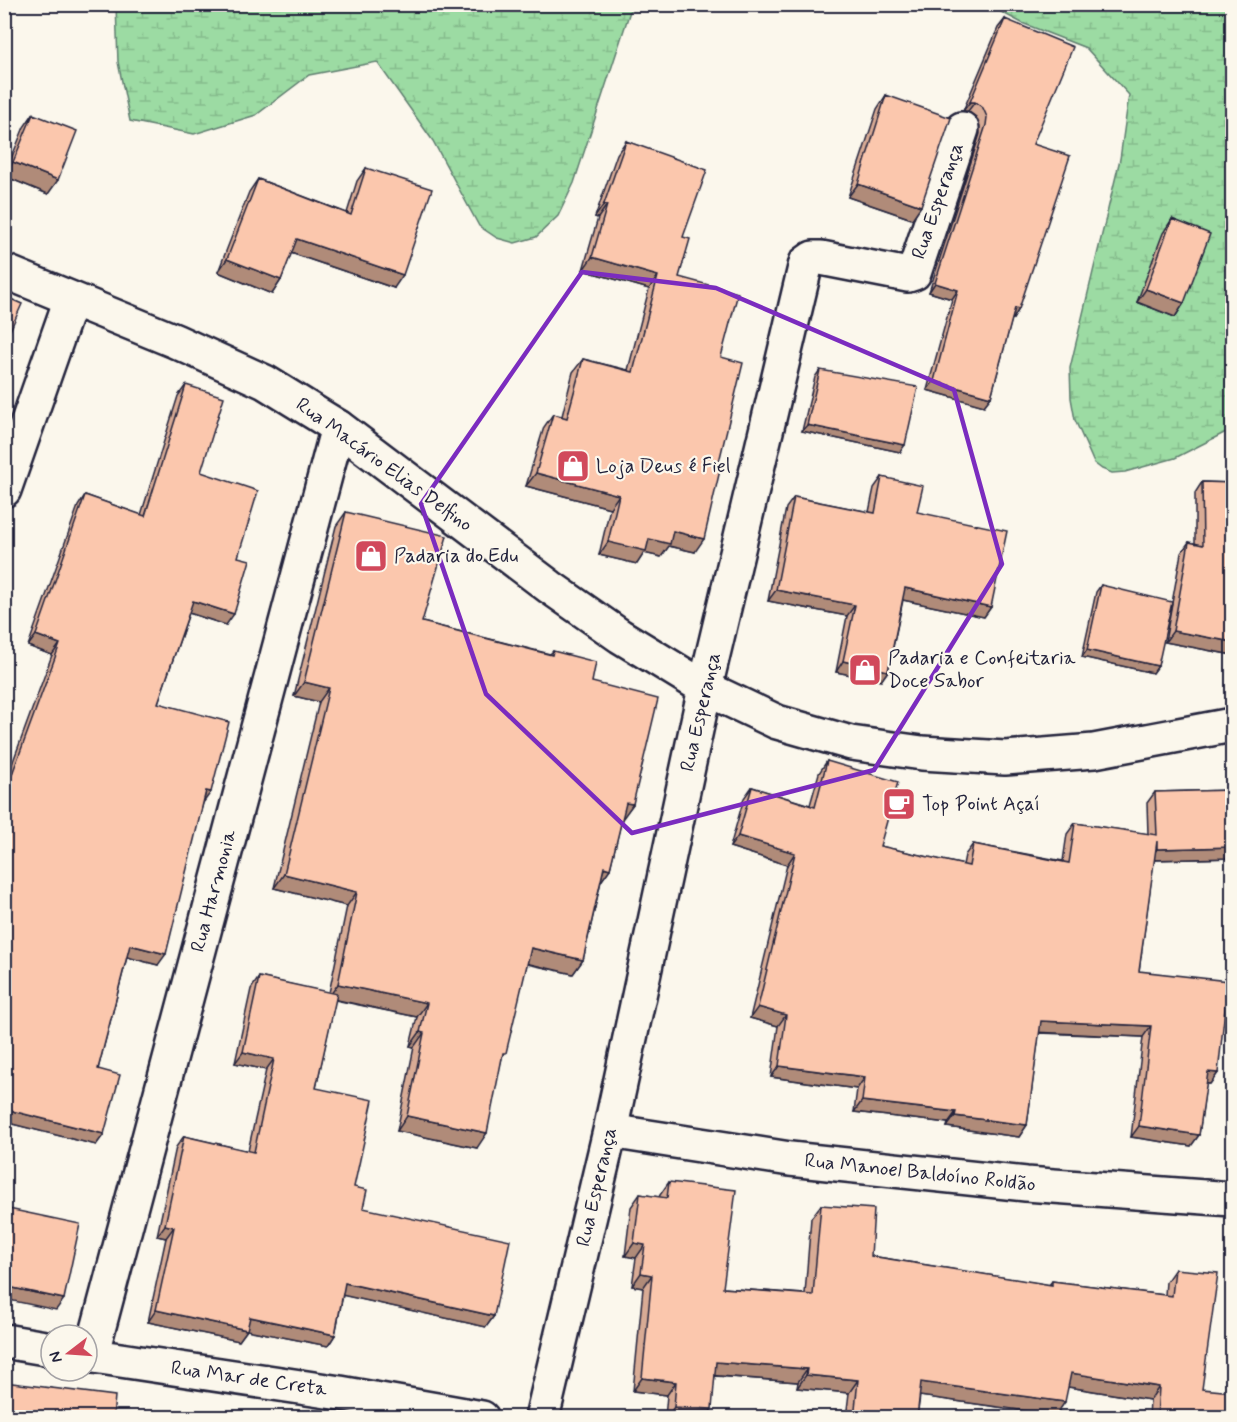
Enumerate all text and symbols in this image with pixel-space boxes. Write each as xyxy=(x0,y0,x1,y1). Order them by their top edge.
street label: Rua Esperança xyxy=(905,139,971,263)
street label: Rua Macário Elias Delfino xyxy=(290,392,478,538)
shop icon: Loja Deus é Fiel xyxy=(555,448,591,484)
place label: Loja Deus é Fiel xyxy=(596,453,731,480)
shop icon: Padaria do Edu xyxy=(353,538,389,574)
place label: Padaria do Edu xyxy=(394,543,518,570)
place label: Padaria e Confeitaria Doce Sabor xyxy=(888,645,1077,695)
street label: Rua Esperança xyxy=(674,650,728,774)
shop icon: Padaria e Confeitaria Doce Sabor xyxy=(847,652,883,688)
cafe icon: Top Point Açaí xyxy=(881,786,917,822)
place label: Top Point Açaí xyxy=(922,791,1040,818)
street label: Rua Harmonia xyxy=(185,826,244,955)
street label: Rua Esperança xyxy=(570,1125,624,1249)
street label: Rua Manoel Baldoíno Roldão xyxy=(803,1147,1037,1199)
north arrow xyxy=(39,1323,99,1383)
text: N xyxy=(44,1349,68,1365)
street label: Rua Mar de Creta xyxy=(169,1355,330,1403)

